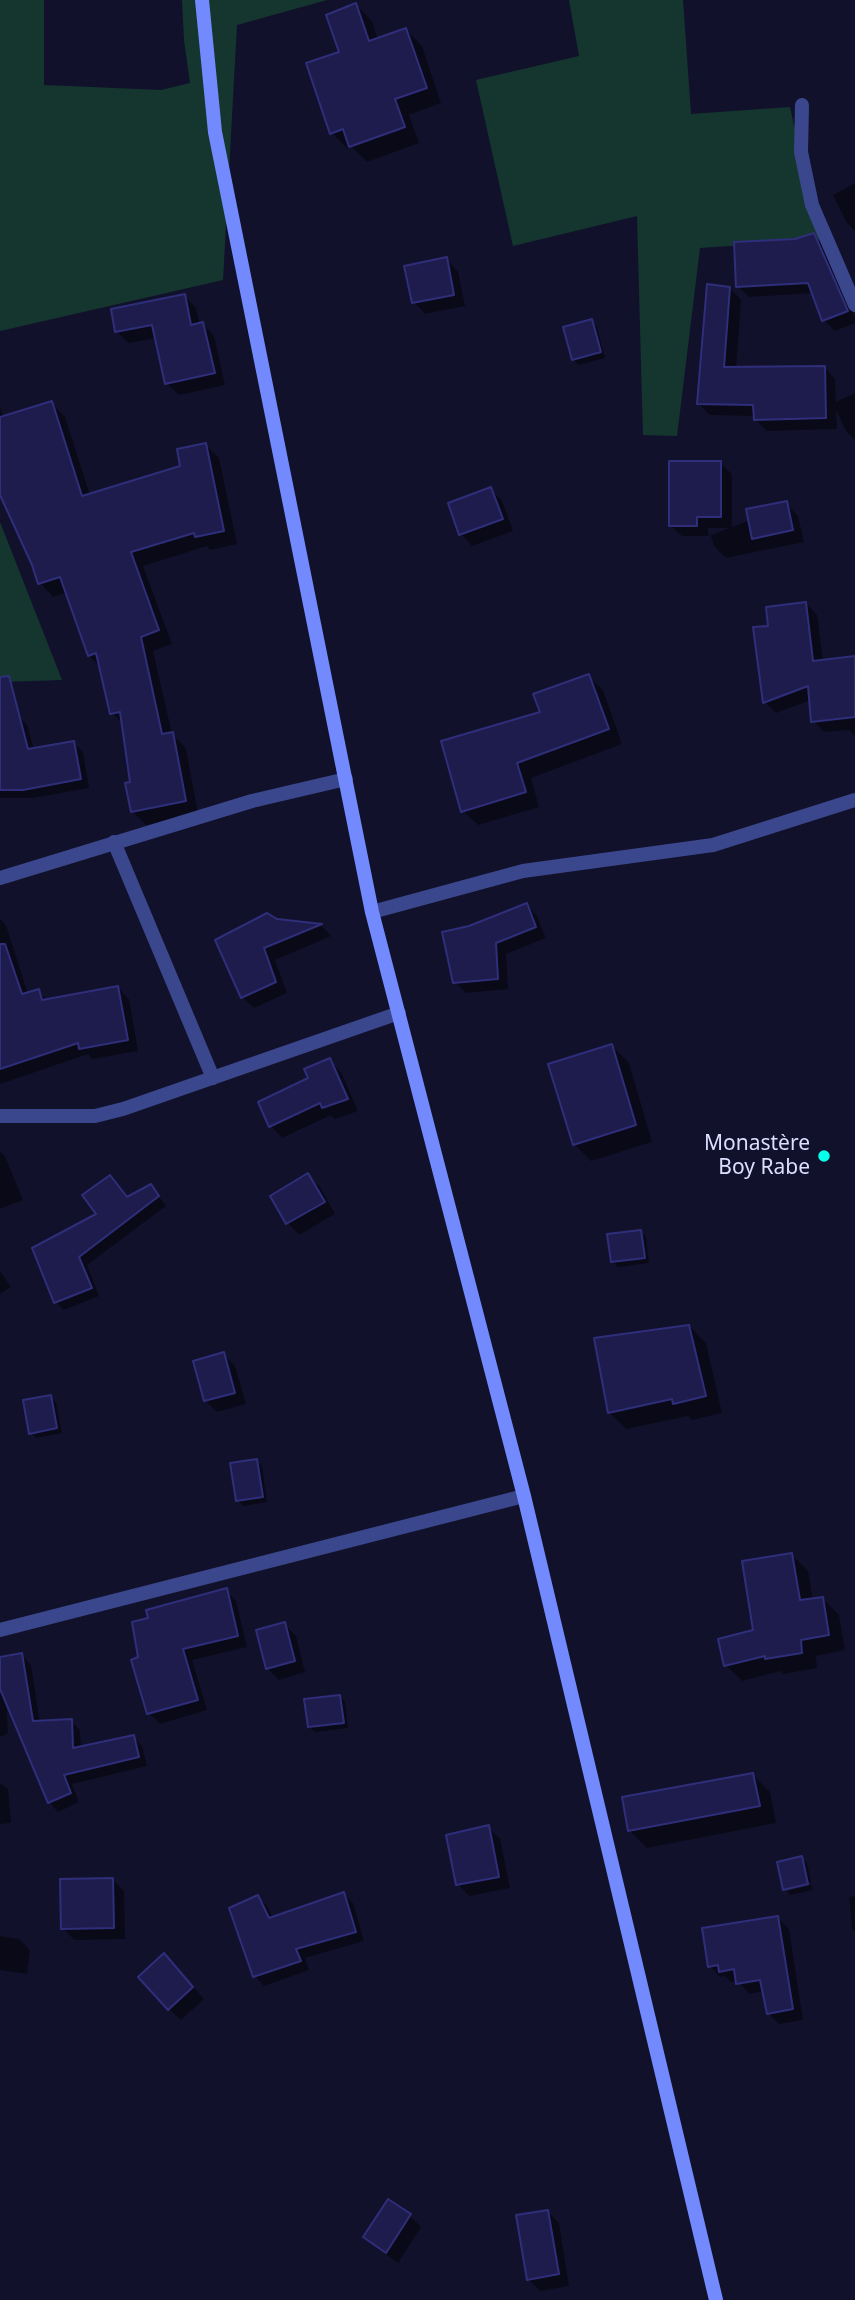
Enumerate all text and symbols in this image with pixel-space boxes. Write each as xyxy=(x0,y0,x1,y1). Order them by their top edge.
place label: Monastère Boy Rabe xyxy=(704,1131,810,1181)
marker: Monastère Boy Rabe xyxy=(816,1148,832,1164)

